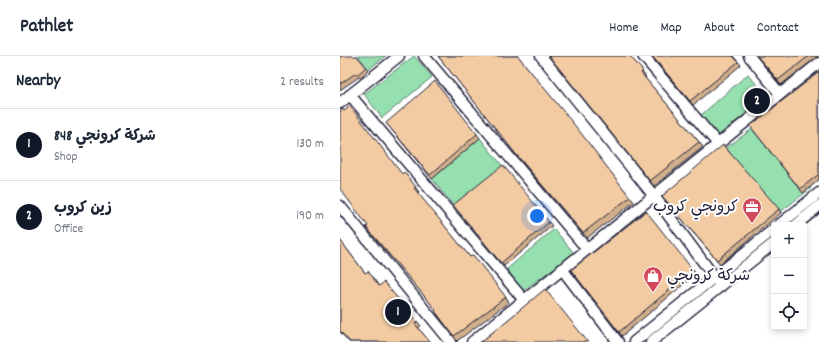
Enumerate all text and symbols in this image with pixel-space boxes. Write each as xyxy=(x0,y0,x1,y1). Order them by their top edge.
text: Pathlet xyxy=(20,14,73,41)
text: Home xyxy=(609,18,638,38)
text: Map xyxy=(660,18,682,38)
text: About xyxy=(704,18,735,38)
text: Contact xyxy=(757,18,799,38)
text: Nearby xyxy=(16,70,60,94)
text: 2 results xyxy=(280,73,324,92)
pin: 2 xyxy=(744,86,770,116)
text: شركة كرونجي 848 xyxy=(54,126,156,148)
text: 1 xyxy=(28,135,30,154)
text: 130 m xyxy=(296,135,324,154)
text: Shop xyxy=(54,148,77,167)
place label: كرونجي كروب xyxy=(653,196,738,220)
office icon: كرونجي كروب xyxy=(741,196,763,224)
text: زين كروب xyxy=(54,198,112,220)
your location xyxy=(527,206,547,226)
text: 2 xyxy=(26,207,32,226)
text: 190 m xyxy=(296,207,324,226)
text: Office xyxy=(54,220,83,239)
map controls xyxy=(771,222,807,330)
button: + xyxy=(771,222,807,258)
button: − xyxy=(771,258,807,294)
shop icon: شركة كرونجي xyxy=(642,265,664,293)
place label: شركة كرونجي xyxy=(667,265,750,289)
button: locate xyxy=(771,294,807,330)
pin: 1 xyxy=(385,297,411,327)

